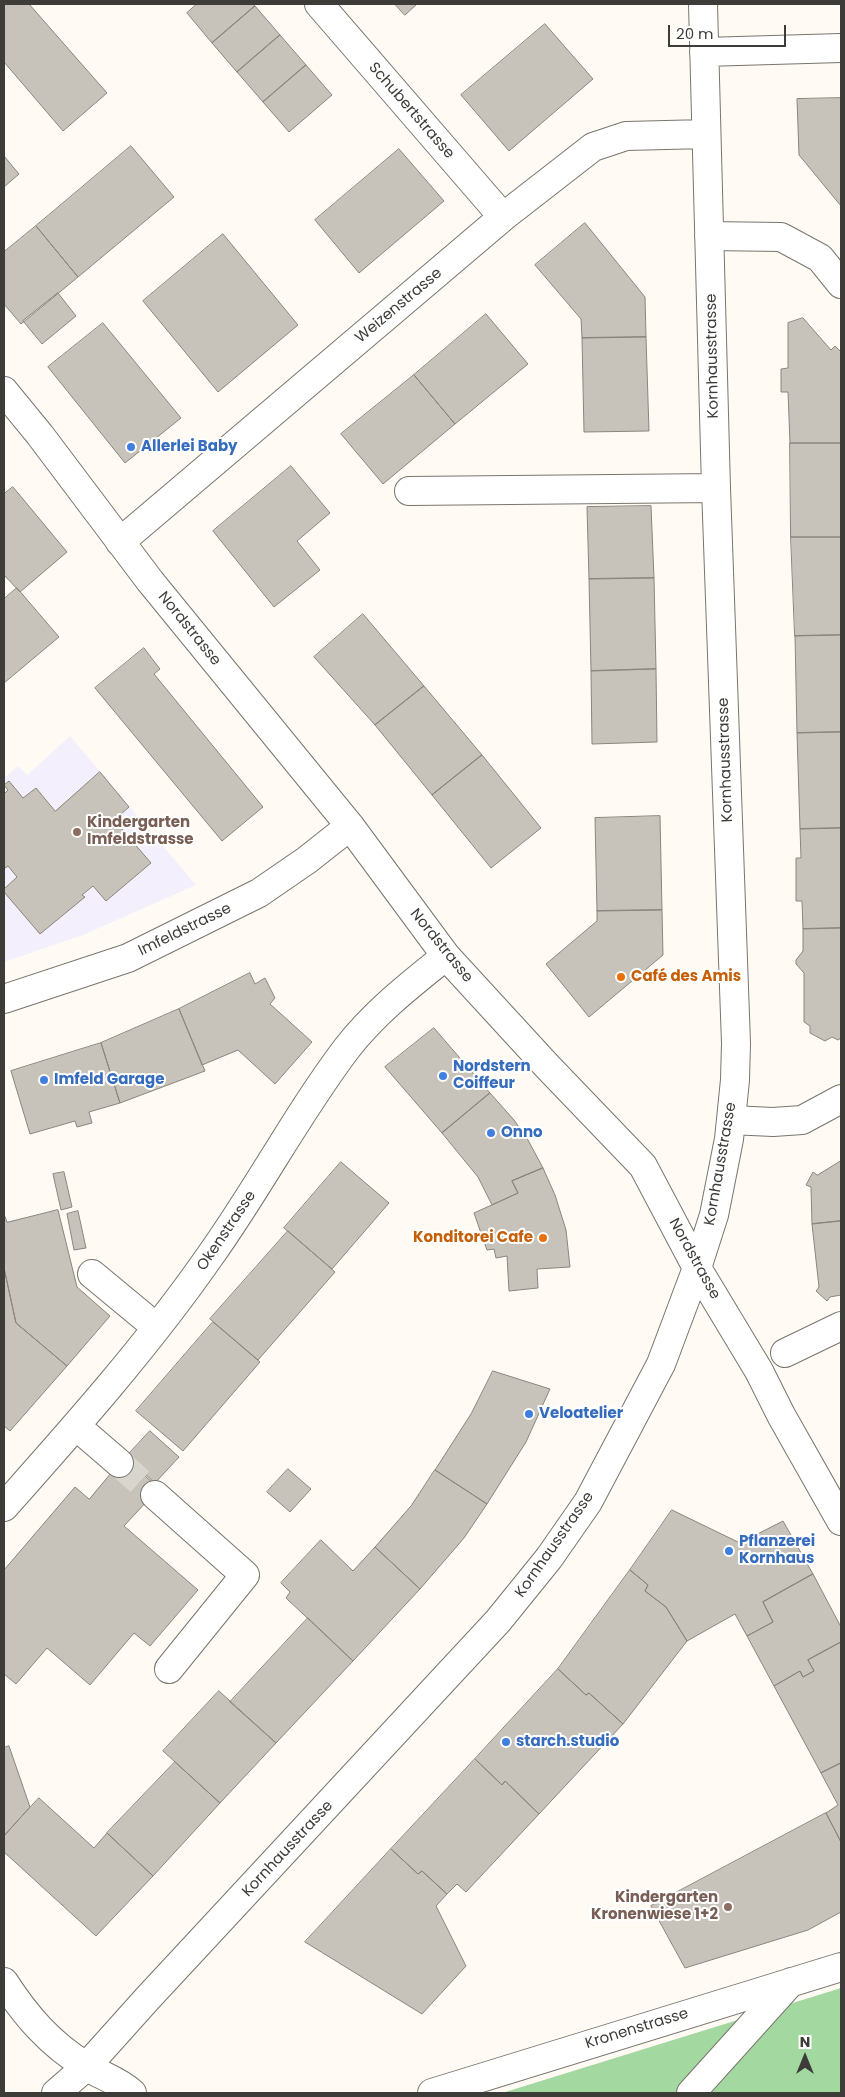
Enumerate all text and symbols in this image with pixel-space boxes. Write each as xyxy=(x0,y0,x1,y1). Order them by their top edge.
scale bar xyxy=(670,15,788,47)
text: 20 m xyxy=(676,23,714,44)
street label: Schubertstrasse xyxy=(364,59,458,163)
street label: Weizenstrasse xyxy=(352,265,446,347)
street label: Kornhausstrasse xyxy=(703,293,723,419)
place label: Allerlei Baby xyxy=(141,438,238,456)
marker: Allerlei Baby xyxy=(125,441,137,453)
street label: Nordstrasse xyxy=(154,588,224,670)
street label: Kornhausstrasse xyxy=(715,697,737,823)
place label: Kindergarten Imfeldstrasse xyxy=(87,814,194,849)
marker: Kindergarten Imfeldstrasse xyxy=(71,826,83,838)
street label: Imfeldstrasse xyxy=(136,900,234,960)
street label: Nordstrasse xyxy=(406,905,476,987)
place label: Café des Amis xyxy=(631,968,741,986)
marker: Café des Amis xyxy=(615,971,627,983)
place label: Nordstern Coiffeur xyxy=(453,1058,531,1093)
marker: Nordstern Coiffeur xyxy=(437,1070,449,1082)
place label: Imfeld Garage xyxy=(54,1071,164,1089)
marker: Imfeld Garage xyxy=(38,1074,50,1086)
street label: Kornhausstrasse xyxy=(701,1101,741,1227)
place label: Onno xyxy=(501,1124,543,1142)
marker: Onno xyxy=(485,1127,497,1139)
street label: Okenstrasse xyxy=(194,1188,260,1274)
street label: Nordstrasse xyxy=(664,1215,724,1303)
place label: Konditorei Cafe xyxy=(413,1229,533,1247)
marker: Konditorei Cafe xyxy=(537,1232,549,1244)
place label: Veloatelier xyxy=(539,1405,623,1423)
marker: Veloatelier xyxy=(523,1408,535,1420)
street label: Kornhausstrasse xyxy=(512,1489,598,1601)
place label: Pflanzerei Kornhaus xyxy=(739,1533,815,1568)
marker: Pflanzerei Kornhaus xyxy=(723,1545,735,1557)
place label: starch.studio xyxy=(516,1733,619,1751)
marker: starch.studio xyxy=(500,1736,512,1748)
street label: Kornhausstrasse xyxy=(239,1797,337,1901)
place label: Kindergarten Kronenwiese 1+2 xyxy=(591,1889,718,1924)
marker: Kindergarten Kronenwiese 1+2 xyxy=(722,1901,734,1913)
street label: Kronenstrasse xyxy=(583,2005,691,2053)
north arrow xyxy=(780,2032,830,2082)
text: N xyxy=(800,2032,810,2052)

